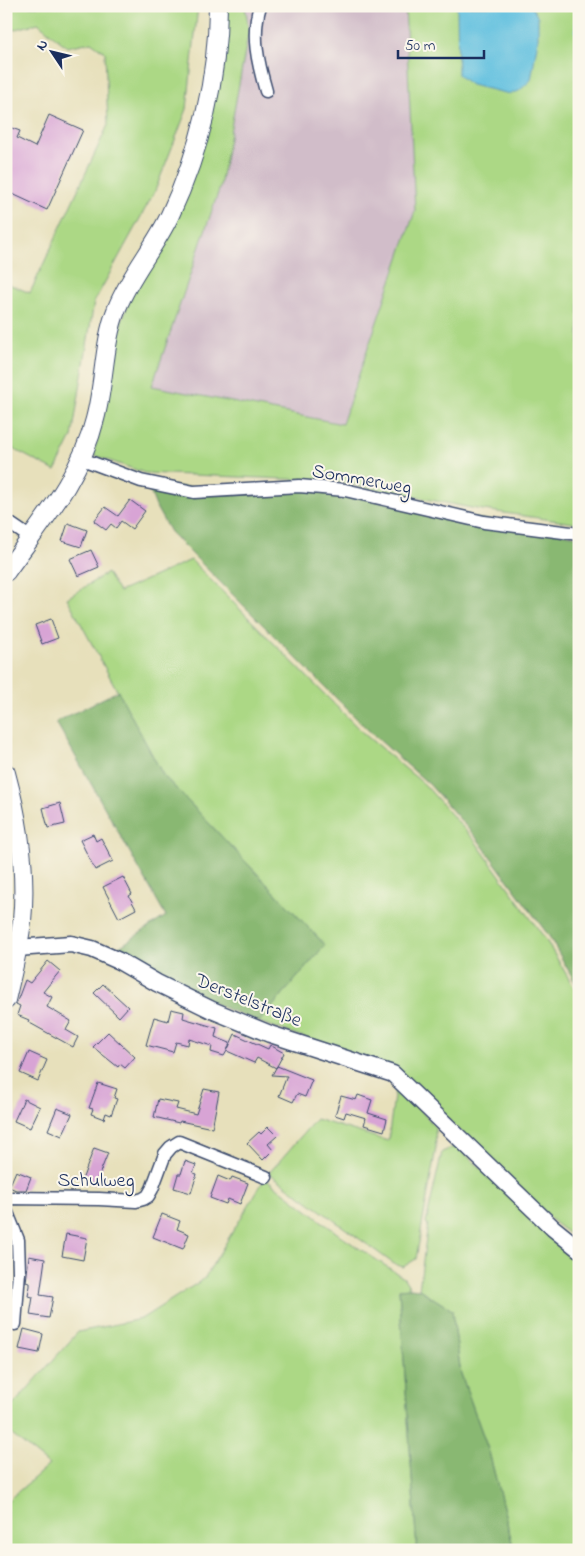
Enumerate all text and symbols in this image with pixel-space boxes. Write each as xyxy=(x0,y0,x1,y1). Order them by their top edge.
north arrow xyxy=(28,28,78,78)
scale bar xyxy=(398,28,484,60)
text: 50 m xyxy=(405,35,436,57)
text: N xyxy=(31,36,54,55)
street label: Sommerweg xyxy=(309,457,414,504)
street label: Derstelstraße xyxy=(190,966,306,1036)
street label: Schulweg xyxy=(57,1167,135,1197)

